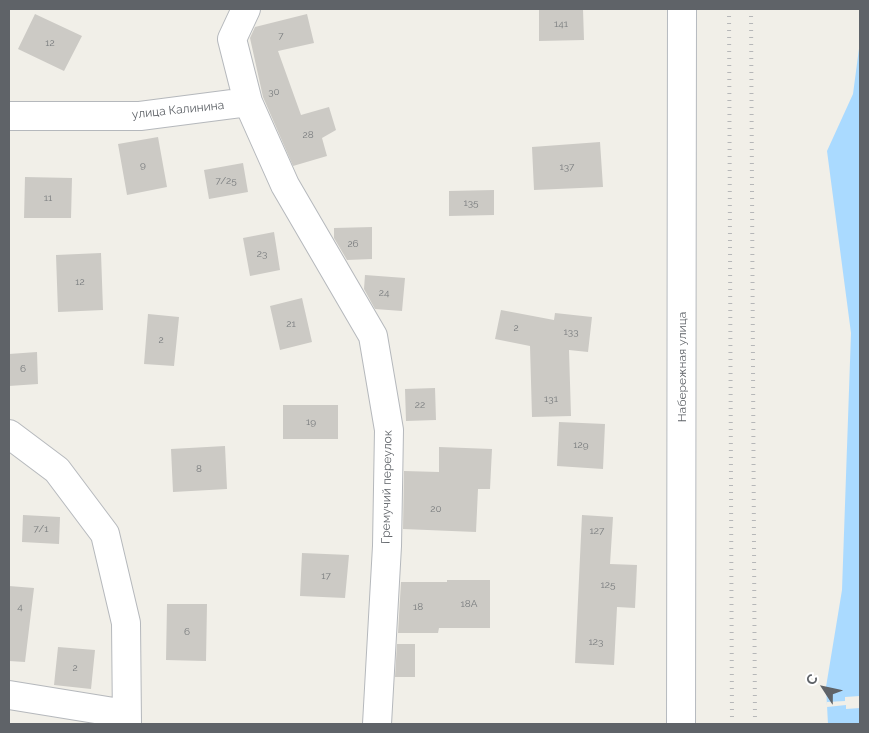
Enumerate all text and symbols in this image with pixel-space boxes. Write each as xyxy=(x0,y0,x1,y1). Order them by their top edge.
house number: 141 xyxy=(554,18,568,30)
house number: 7 xyxy=(278,30,284,42)
house number: 12 xyxy=(45,37,55,49)
house number: 30 xyxy=(268,86,280,98)
street label: улица Калинина xyxy=(131,98,225,122)
house number: 28 xyxy=(302,129,314,141)
house number: 9 xyxy=(140,159,146,171)
house number: 137 xyxy=(560,161,574,173)
house number: 7/25 xyxy=(215,175,237,187)
house number: 11 xyxy=(44,192,52,204)
house number: 135 xyxy=(463,197,479,209)
house number: 26 xyxy=(347,238,359,250)
house number: 23 xyxy=(257,248,267,260)
house number: 12 xyxy=(75,276,85,288)
house number: 24 xyxy=(379,287,389,299)
street label: Набережная улица xyxy=(675,312,689,422)
house number: 21 xyxy=(286,318,296,330)
house number: 2 xyxy=(513,322,519,334)
house number: 133 xyxy=(564,326,578,338)
house number: 2 xyxy=(158,334,164,346)
house number: 6 xyxy=(20,363,26,375)
house number: 131 xyxy=(544,393,558,405)
house number: 22 xyxy=(415,399,425,411)
house number: 19 xyxy=(306,416,316,428)
street label: Гремучий переулок xyxy=(379,430,395,544)
house number: 129 xyxy=(573,439,589,451)
house number: 8 xyxy=(196,463,202,475)
house number: 20 xyxy=(430,503,442,515)
house number: 7/1 xyxy=(34,523,48,535)
house number: 127 xyxy=(590,525,604,537)
house number: 17 xyxy=(321,570,331,582)
house number: 125 xyxy=(601,579,615,591)
house number: 18А xyxy=(461,598,477,610)
house number: 4 xyxy=(17,601,23,613)
house number: 18 xyxy=(413,601,423,613)
house number: 6 xyxy=(184,626,190,638)
house number: 123 xyxy=(589,636,603,648)
house number: 2 xyxy=(72,662,78,674)
north arrow xyxy=(799,663,849,713)
text: С xyxy=(802,671,821,688)

